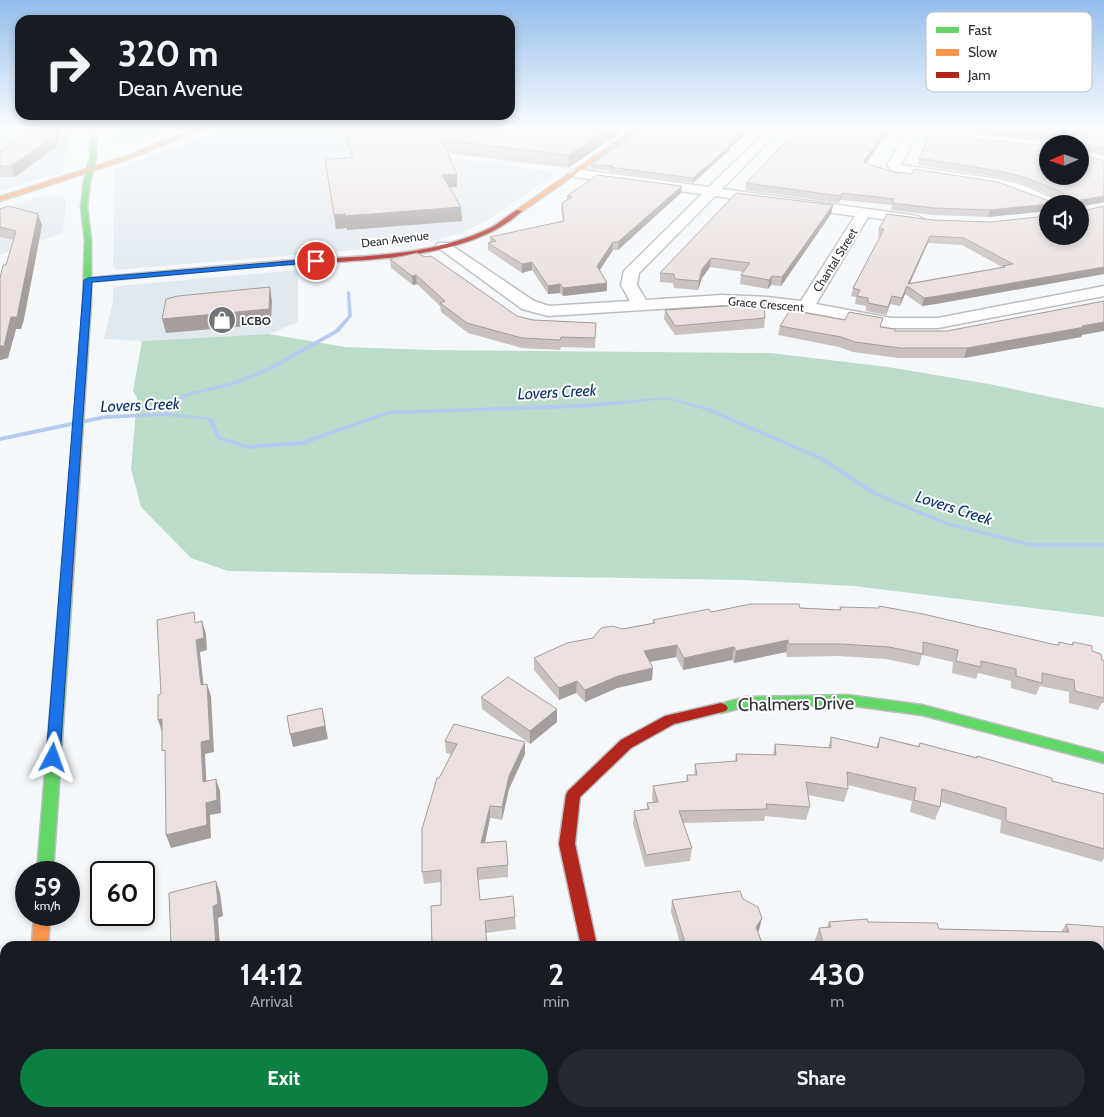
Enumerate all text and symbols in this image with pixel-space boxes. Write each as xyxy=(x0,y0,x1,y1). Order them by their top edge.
legend xyxy=(926,12,1092,92)
text: Fast xyxy=(968,21,992,39)
text: 320 m xyxy=(118,32,218,75)
icon: right xyxy=(35,35,100,100)
text: Slow xyxy=(968,43,997,61)
text: Jam xyxy=(967,66,990,84)
text: Dean Avenue xyxy=(118,75,243,102)
north arrow xyxy=(1039,135,1089,185)
map controls xyxy=(1039,135,1089,245)
button: sound xyxy=(1039,195,1089,245)
street label: Chantal Street xyxy=(809,225,861,295)
street label: Dean Avenue xyxy=(360,227,430,251)
pin xyxy=(295,240,337,282)
icon: arrive xyxy=(302,247,330,275)
street label: Grace Crescent xyxy=(728,293,804,315)
shop icon: LCBO xyxy=(207,305,237,335)
place label: LCBO xyxy=(241,313,271,328)
water label: Lovers Creek xyxy=(517,380,598,404)
water label: Lovers Creek xyxy=(100,394,181,416)
water label: Lovers Creek xyxy=(913,487,996,530)
street label: Chalmers Drive xyxy=(738,692,854,716)
position arrow xyxy=(26,731,78,783)
speed limit sign: 60 xyxy=(90,861,155,926)
text: 59 xyxy=(34,872,61,902)
text: km/h xyxy=(34,898,61,913)
text: 14:12 xyxy=(240,956,303,993)
text: 2 xyxy=(548,956,564,993)
text: 430 xyxy=(809,956,865,993)
text: Arrival xyxy=(250,992,293,1011)
text: min xyxy=(543,992,569,1011)
text: m xyxy=(830,992,844,1011)
button: Exit xyxy=(20,1049,548,1107)
button: Share xyxy=(558,1049,1085,1107)

